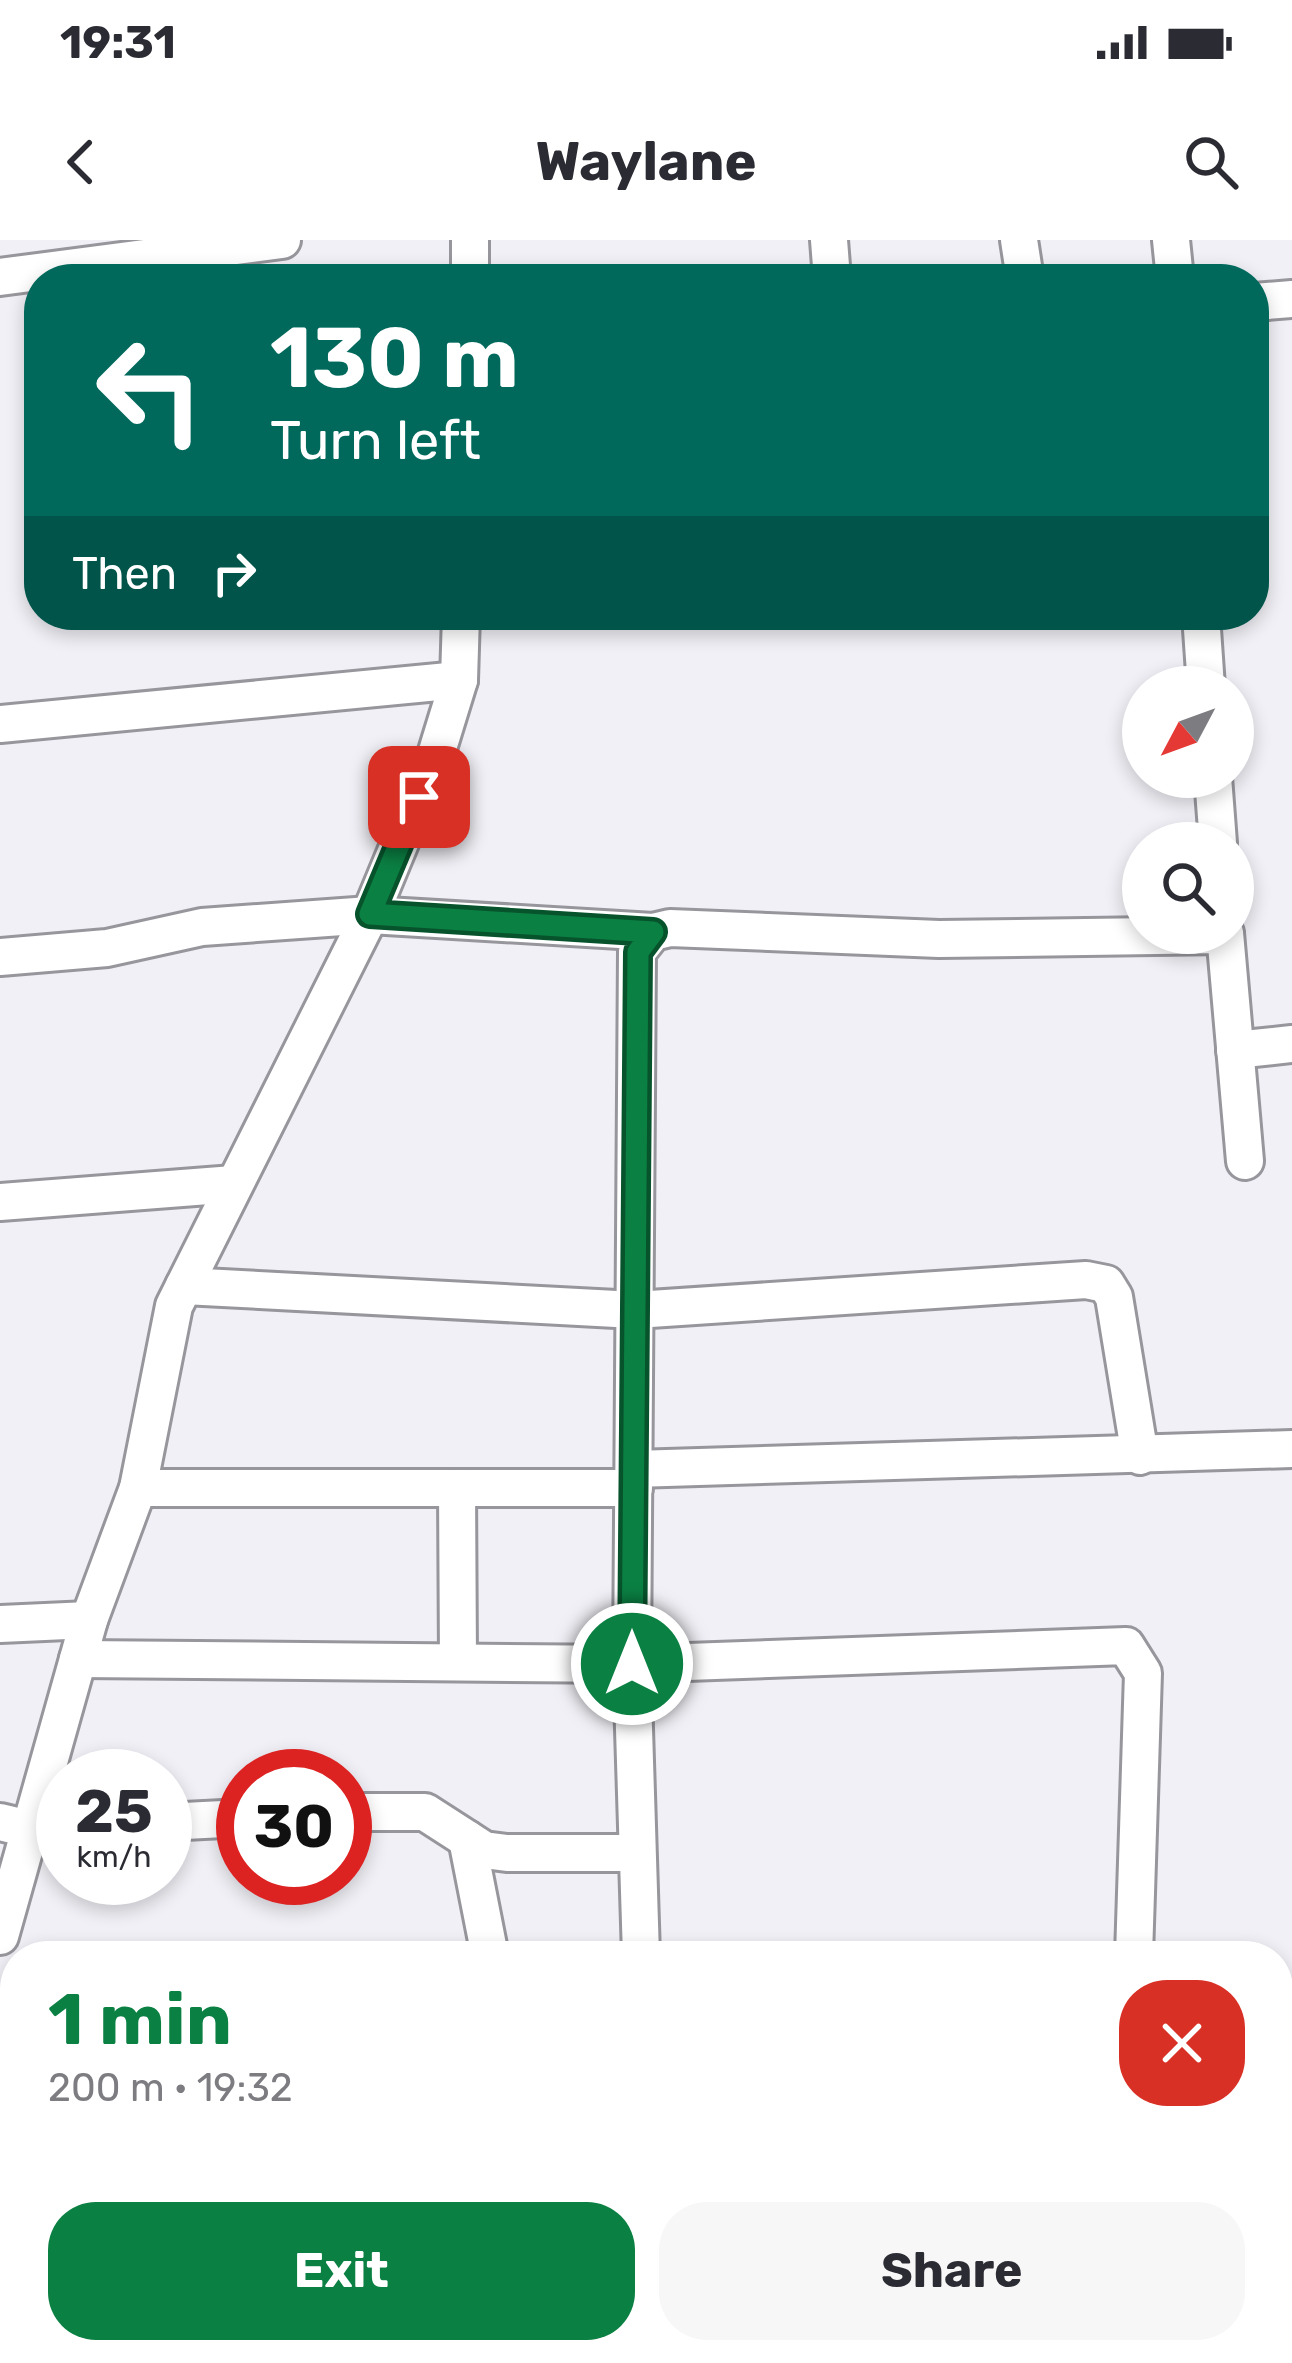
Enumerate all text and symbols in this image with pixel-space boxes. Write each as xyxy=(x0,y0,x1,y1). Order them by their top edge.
text: 19:31 xyxy=(60,16,176,69)
icon: back xyxy=(48,129,114,195)
icon: search xyxy=(1178,129,1244,195)
text: Waylane xyxy=(535,130,757,194)
text: 130 m xyxy=(270,308,519,408)
icon: left xyxy=(72,312,228,468)
text: Turn left xyxy=(270,409,481,473)
icon: right xyxy=(201,540,267,606)
text: Then xyxy=(72,547,177,600)
north arrow xyxy=(1122,666,1254,798)
map controls xyxy=(1122,666,1254,954)
pin xyxy=(368,746,470,848)
icon: arrive xyxy=(386,764,452,830)
button: search xyxy=(1122,822,1254,954)
position arrow xyxy=(569,1601,695,1727)
speed limit sign: 30 xyxy=(216,1749,372,1905)
text: 25 xyxy=(75,1776,153,1847)
text: km/h xyxy=(77,1839,151,1875)
text: 1 min xyxy=(48,1977,232,2062)
button: close xyxy=(1119,1980,1245,2106)
text: 200 m · 19:32 xyxy=(48,2065,293,2111)
button: Exit xyxy=(48,2202,635,2340)
button: Share xyxy=(659,2202,1245,2340)

